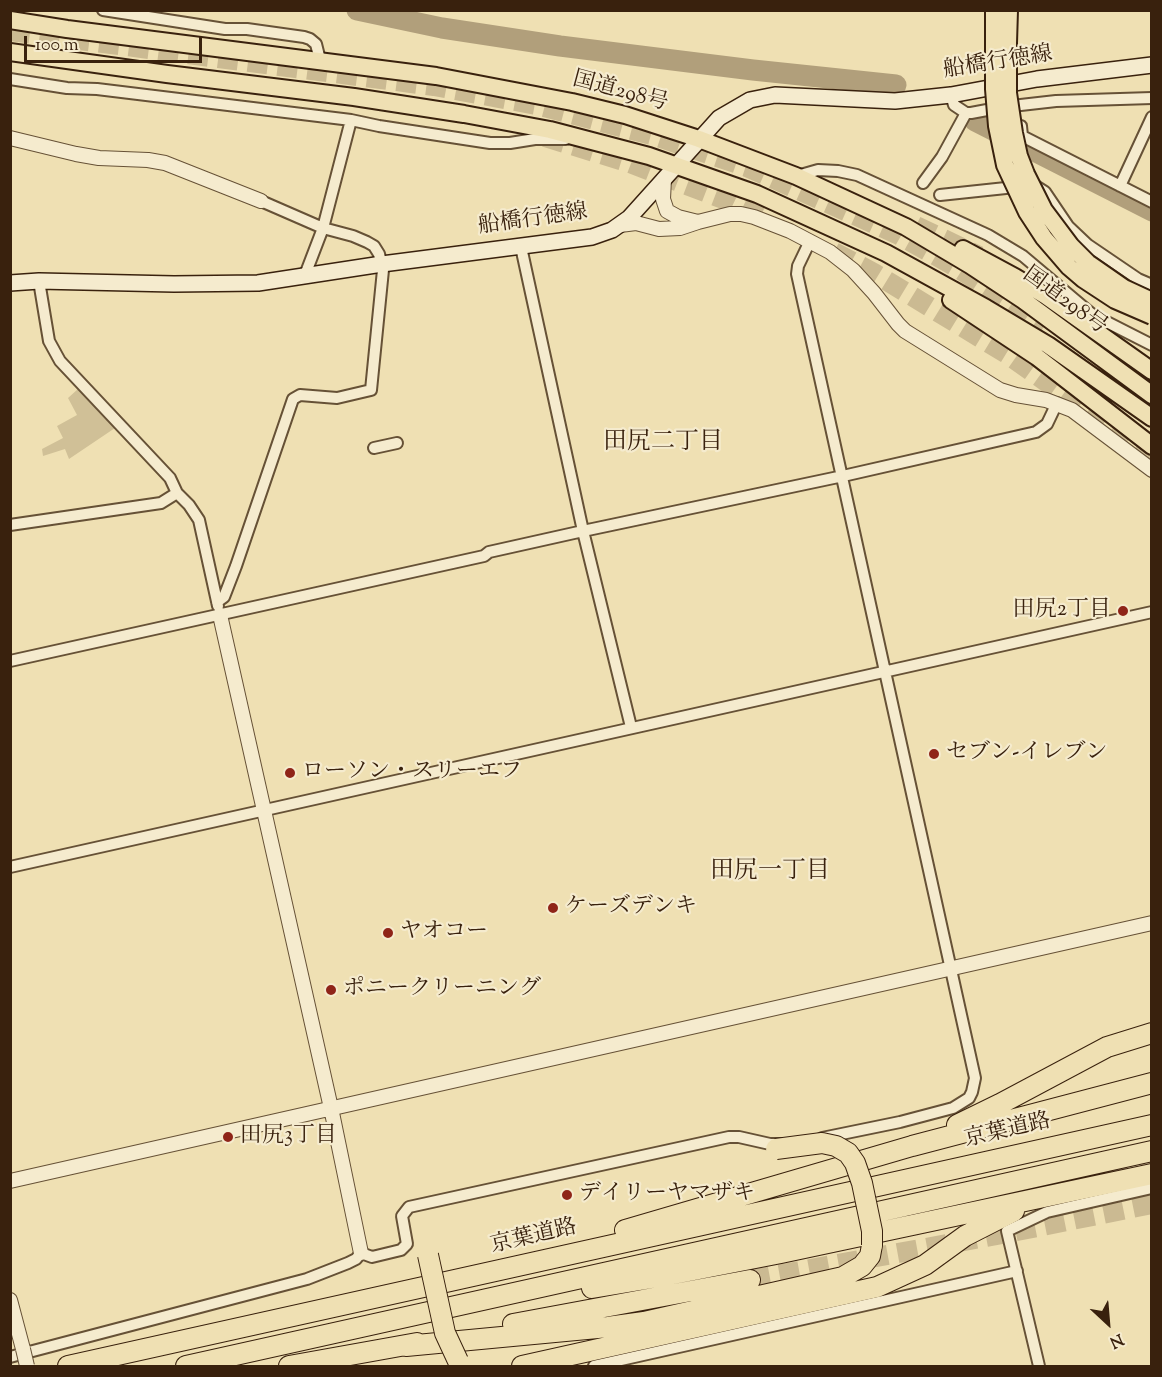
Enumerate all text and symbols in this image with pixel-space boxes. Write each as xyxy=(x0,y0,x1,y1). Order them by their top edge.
scale bar xyxy=(27,24,206,62)
text: 100 m xyxy=(35,33,79,59)
street label: 船橋行徳線 xyxy=(942,42,1054,86)
street label: 国道298号 xyxy=(569,68,671,118)
street label: 船橋行徳線 xyxy=(477,200,589,242)
street label: 国道298号 xyxy=(1017,263,1111,341)
district label: 田尻二丁目 xyxy=(603,430,723,458)
place label: 田尻2丁目 xyxy=(1013,598,1111,624)
marker: 田尻2丁目 xyxy=(1116,604,1130,618)
place label: セブン-イレブン xyxy=(946,741,1107,767)
marker: セブン-イレブン xyxy=(927,747,941,761)
place label: ローソン・スリーエフ xyxy=(302,760,522,786)
marker: ローソン・スリーエフ xyxy=(283,766,297,780)
district label: 田尻一丁目 xyxy=(710,859,830,887)
place label: ケーズデンキ xyxy=(565,895,697,921)
marker: ケーズデンキ xyxy=(546,901,560,915)
place label: ヤオコー xyxy=(400,920,488,946)
marker: ヤオコー xyxy=(381,926,395,940)
place label: ポニークリーニング xyxy=(343,977,541,1003)
marker: ポニークリーニング xyxy=(324,983,338,997)
street label: 京葉道路 xyxy=(962,1109,1054,1155)
place label: 田尻3丁目 xyxy=(240,1124,337,1150)
marker: 田尻3丁目 xyxy=(221,1130,235,1144)
place label: デイリーヤマザキ xyxy=(579,1182,755,1208)
marker: デイリーヤマザキ xyxy=(560,1188,574,1202)
street label: 京葉道路 xyxy=(488,1215,580,1261)
north arrow xyxy=(1078,1293,1138,1353)
text: N xyxy=(1105,1326,1127,1353)

